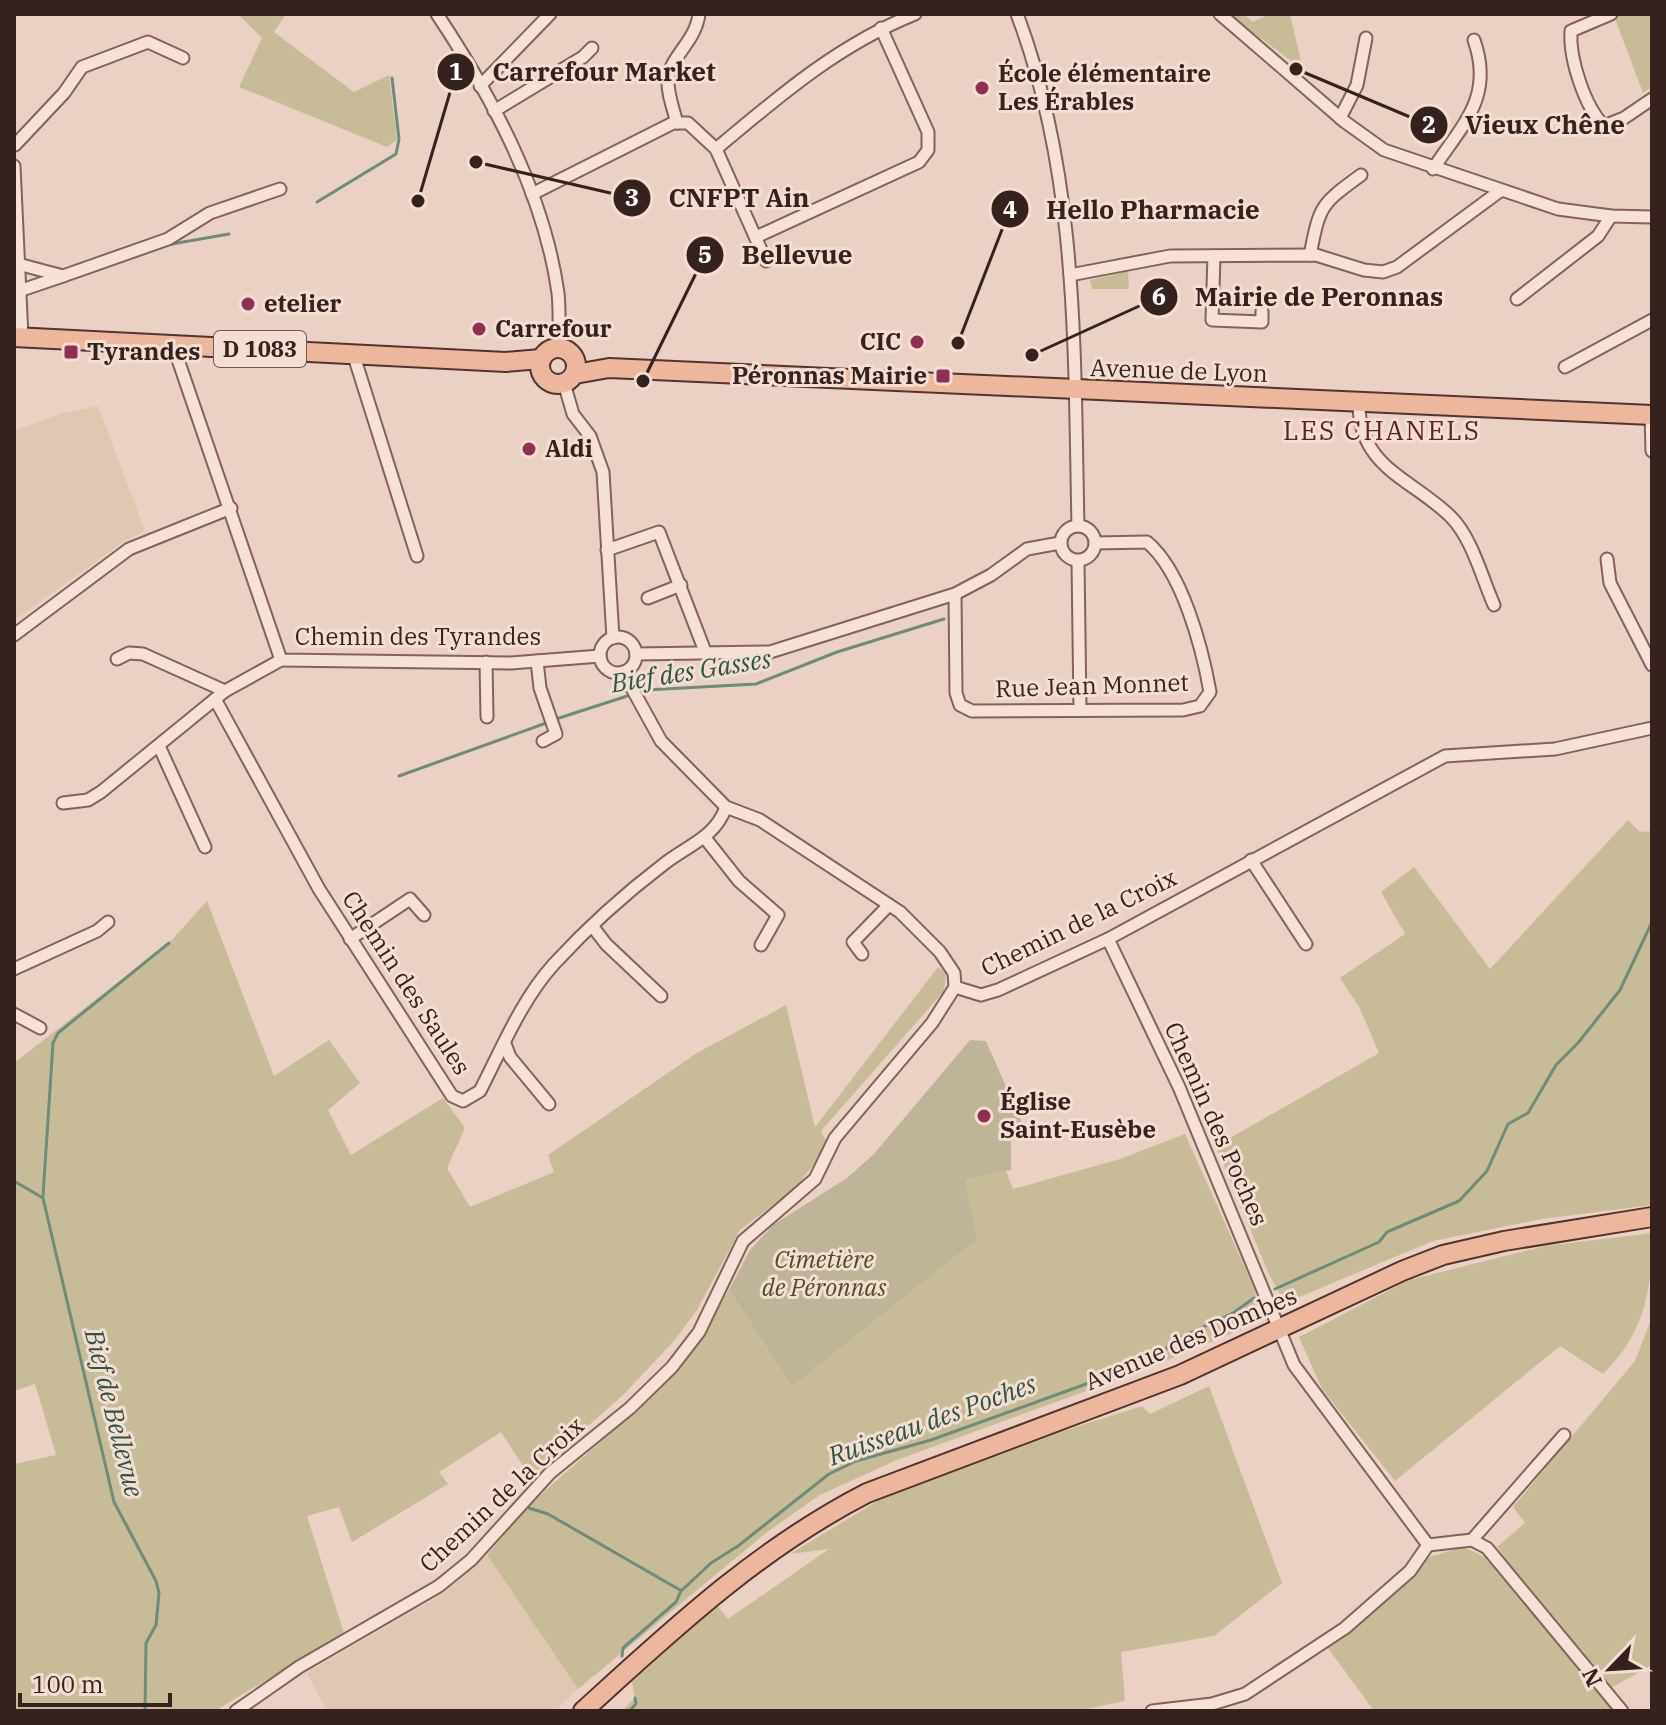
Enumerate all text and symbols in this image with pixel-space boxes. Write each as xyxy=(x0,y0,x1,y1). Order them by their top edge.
callout: Carrefour Market xyxy=(436,47,732,97)
text: Carrefour Market xyxy=(492,54,716,88)
text: 1 xyxy=(449,55,463,87)
place label: École élémentaire Les Érables xyxy=(998,57,1211,117)
marker: École élémentaire Les Érables xyxy=(973,79,991,97)
callout: Vieux Chêne xyxy=(1409,100,1641,150)
text: Vieux Chêne xyxy=(1465,107,1625,141)
text: 2 xyxy=(1422,108,1436,140)
callout: CNFPT Ain xyxy=(612,173,825,223)
text: CNFPT Ain xyxy=(668,180,810,214)
text: 3 xyxy=(625,181,639,213)
callout: Hello Pharmacie xyxy=(990,184,1276,234)
text: Hello Pharmacie xyxy=(1046,192,1260,226)
text: 4 xyxy=(1003,193,1017,225)
callout: Bellevue xyxy=(685,230,868,280)
text: Bellevue xyxy=(742,237,852,271)
text: 5 xyxy=(698,238,712,270)
callout: Mairie de Peronnas xyxy=(1139,272,1459,322)
text: Mairie de Peronnas xyxy=(1195,279,1443,313)
text: 6 xyxy=(1152,280,1166,312)
place label: etelier xyxy=(264,287,342,319)
marker: etelier xyxy=(239,295,257,313)
place label: Carrefour xyxy=(495,312,612,344)
marker: Carrefour xyxy=(470,320,488,338)
place label: CIC xyxy=(860,325,901,357)
road number: D 1083 xyxy=(214,331,306,367)
marker: CIC xyxy=(908,333,926,351)
place label: Tyrandes xyxy=(87,335,200,367)
marker: Tyrandes xyxy=(62,343,80,361)
street label: Avenue de Lyon xyxy=(1090,351,1269,389)
place label: Péronnas Mairie xyxy=(732,359,927,391)
marker: Péronnas Mairie xyxy=(934,367,952,385)
district label: LES CHANELS xyxy=(1283,413,1481,447)
place label: Aldi xyxy=(545,432,593,464)
marker: Aldi xyxy=(520,440,538,458)
street label: Chemin des Tyrandes xyxy=(295,620,541,652)
water label: Bief des Gasses xyxy=(607,641,774,700)
street label: Rue Jean Monnet xyxy=(995,666,1189,704)
street label: Chemin de la Croix xyxy=(975,861,1182,983)
street label: Chemin des Saules xyxy=(335,884,478,1081)
street label: Chemin des Poches xyxy=(1158,1017,1276,1230)
place label: Église Saint-Eusèbe xyxy=(1000,1085,1156,1145)
marker: Église Saint-Eusèbe xyxy=(975,1107,993,1125)
park label: Cimetière de Péronnas xyxy=(762,1243,886,1303)
street label: Avenue des Dombes xyxy=(1080,1279,1301,1397)
water label: Bief de Bellevue xyxy=(77,1324,152,1501)
water label: Ruisseau des Poches xyxy=(822,1366,1041,1473)
street label: Chemin de la Croix xyxy=(412,1410,591,1579)
north arrow xyxy=(1570,1629,1650,1709)
scale bar xyxy=(20,1657,170,1707)
text: N xyxy=(1575,1664,1608,1692)
text: 100 m xyxy=(32,1668,104,1700)

